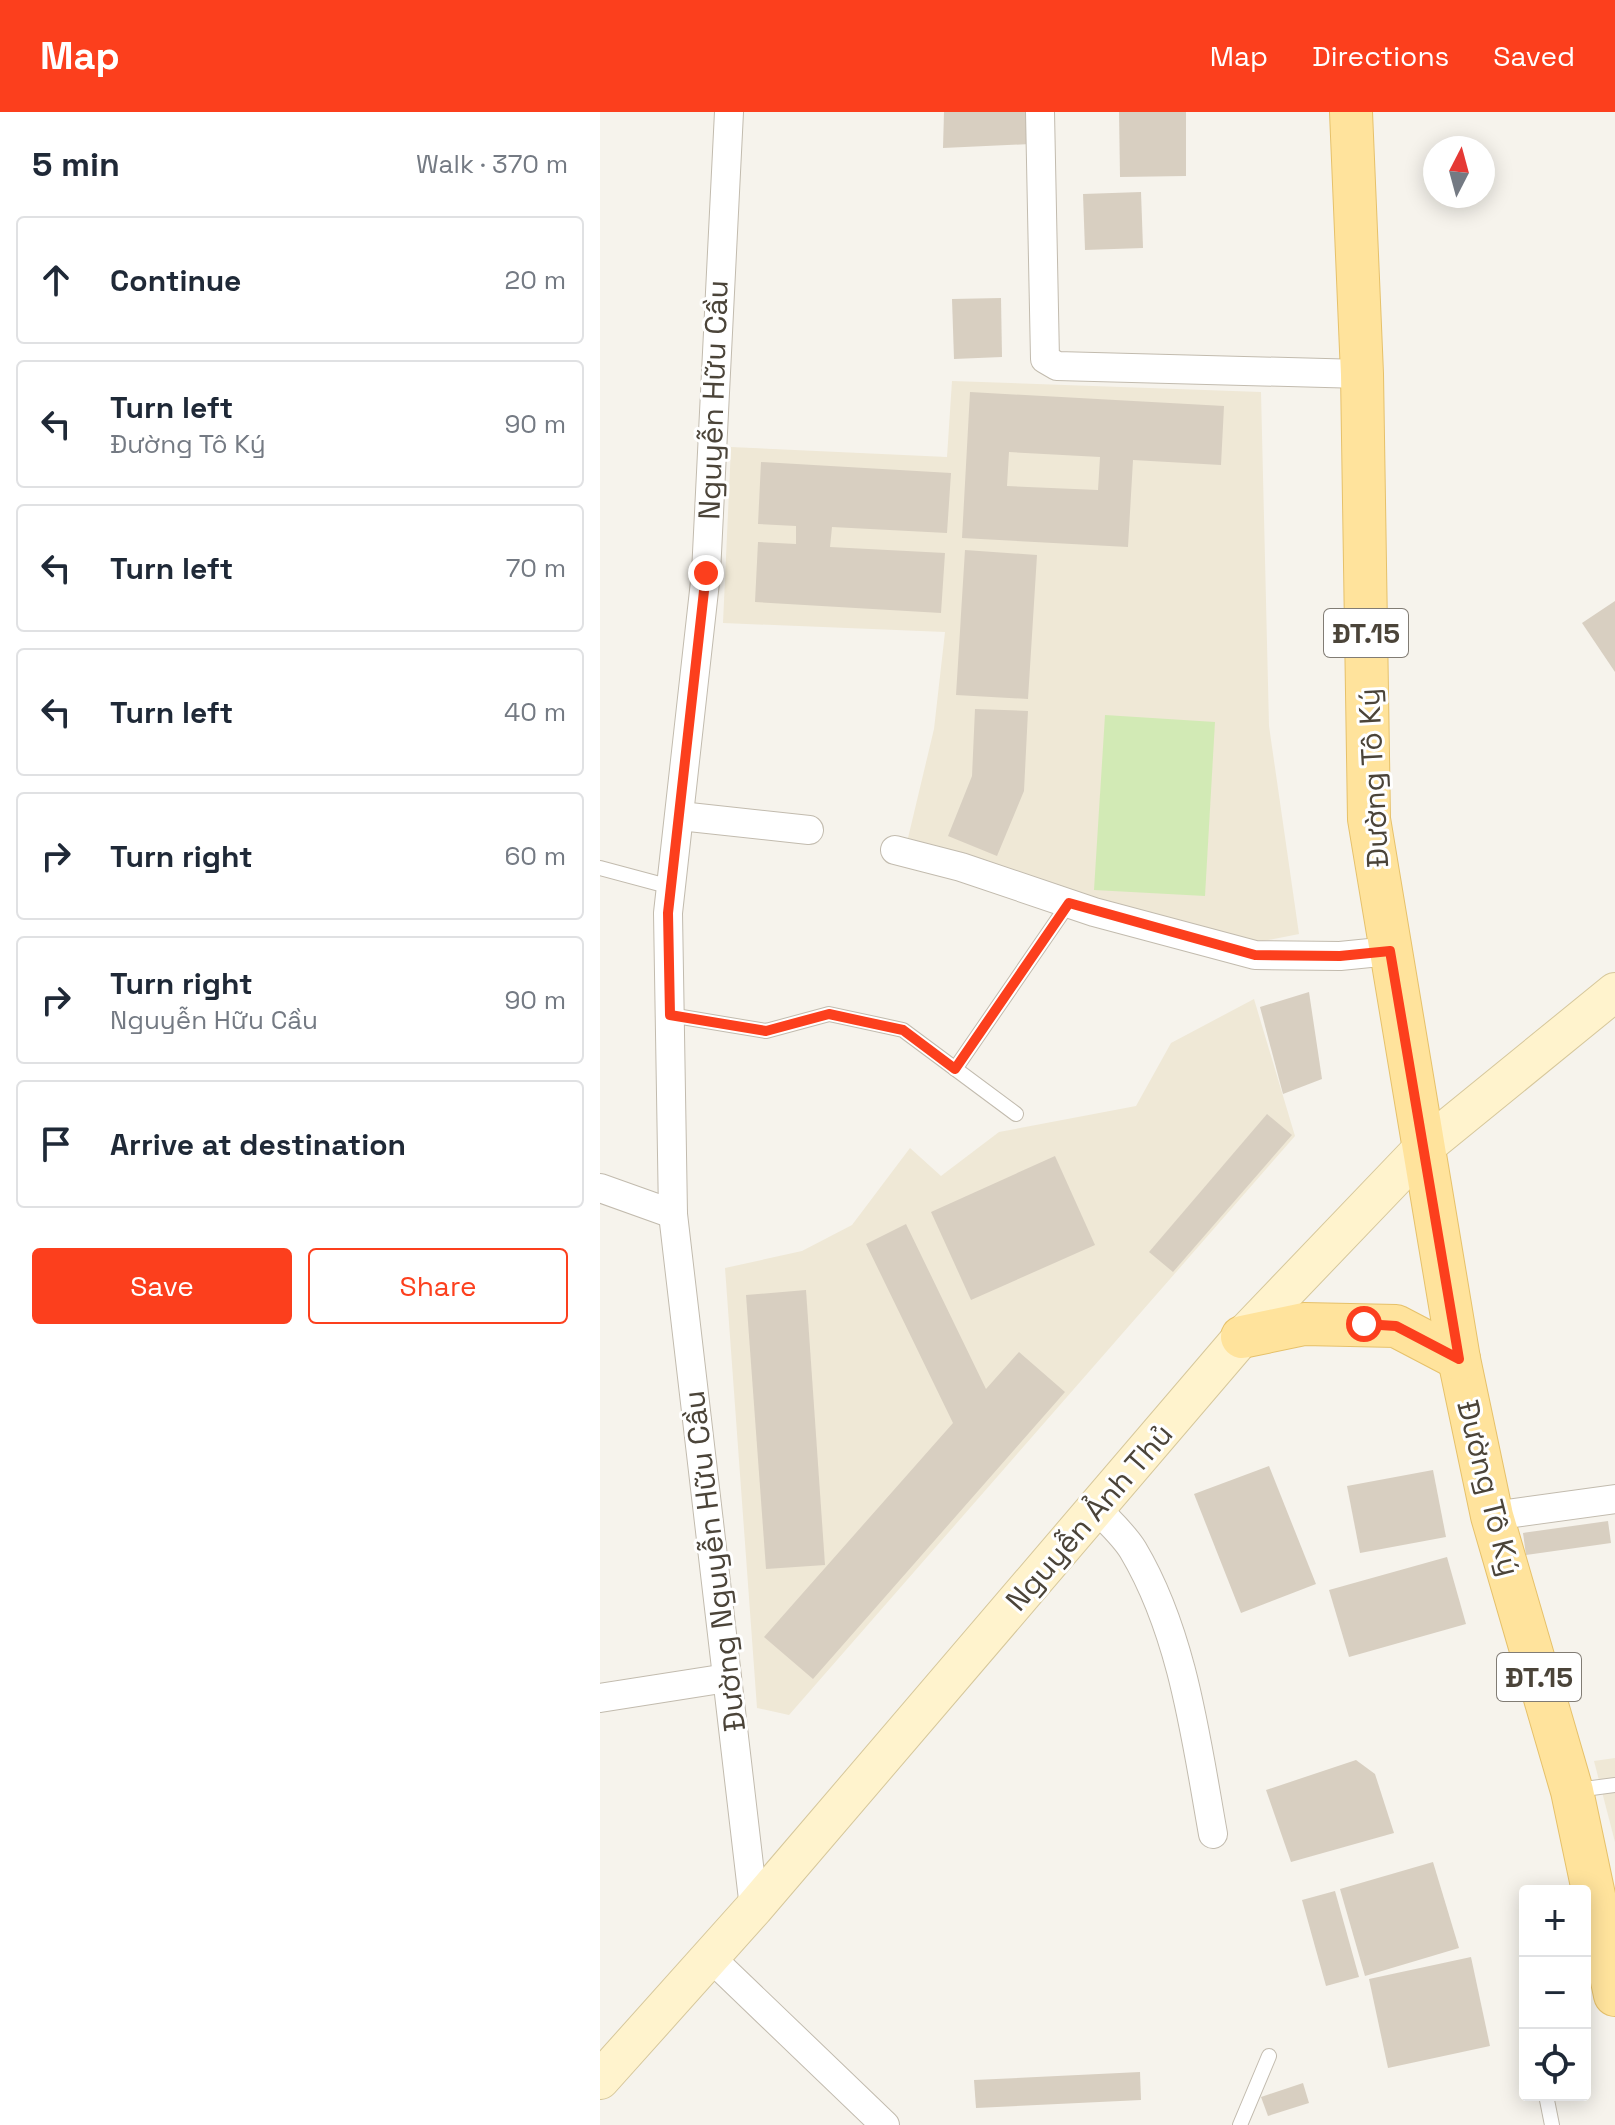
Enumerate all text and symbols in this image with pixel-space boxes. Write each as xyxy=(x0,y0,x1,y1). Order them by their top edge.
text: Map xyxy=(40,32,120,80)
text: Map xyxy=(1210,38,1268,74)
text: Directions xyxy=(1312,38,1449,74)
text: Saved xyxy=(1493,38,1575,74)
north arrow xyxy=(1423,136,1495,208)
text: 5 min xyxy=(32,143,120,186)
text: Walk · 370 m xyxy=(416,147,568,181)
icon: ahead xyxy=(34,258,78,302)
text: Continue xyxy=(110,261,241,300)
text: 20 m xyxy=(505,263,566,297)
street label: Nguyễn Hữu Cầu xyxy=(689,279,737,521)
text: Turn left xyxy=(110,388,233,427)
icon: left xyxy=(34,402,78,446)
text: 90 m xyxy=(504,407,566,441)
text: Đường Tô Ký xyxy=(110,427,266,461)
icon: left xyxy=(34,546,78,590)
text: Turn left xyxy=(110,549,233,588)
text: 70 m xyxy=(506,551,566,585)
route end xyxy=(688,555,724,591)
road number: ĐT.15 xyxy=(1324,609,1408,657)
street label: Đường Tô Ký xyxy=(1349,687,1397,869)
icon: left xyxy=(34,690,78,734)
text: Turn left xyxy=(110,693,233,732)
text: 40 m xyxy=(504,695,566,729)
icon: right xyxy=(34,834,78,878)
text: Turn right xyxy=(110,837,253,876)
text: 60 m xyxy=(504,839,566,873)
text: Turn right xyxy=(110,964,253,1003)
icon: right xyxy=(34,978,78,1022)
text: 90 m xyxy=(504,983,566,1017)
text: Nguyễn Hữu Cầu xyxy=(110,1003,318,1037)
icon: arrive xyxy=(34,1122,78,1166)
text: Arrive at destination xyxy=(110,1125,406,1164)
button: Save xyxy=(32,1248,292,1324)
button: Share xyxy=(308,1248,568,1324)
route start xyxy=(1346,1306,1382,1342)
street label: Đường Nguyễn Hữu Cầu xyxy=(674,1388,754,1734)
street label: Đường Tô Ký xyxy=(1448,1396,1530,1580)
street label: Nguyễn Ảnh Thủ xyxy=(997,1415,1181,1619)
road number: ĐT.15 xyxy=(1497,1653,1581,1701)
map controls xyxy=(1519,1885,1591,2101)
button: + xyxy=(1519,1885,1591,1957)
button: − xyxy=(1519,1957,1591,2029)
button: locate xyxy=(1519,2029,1591,2101)

